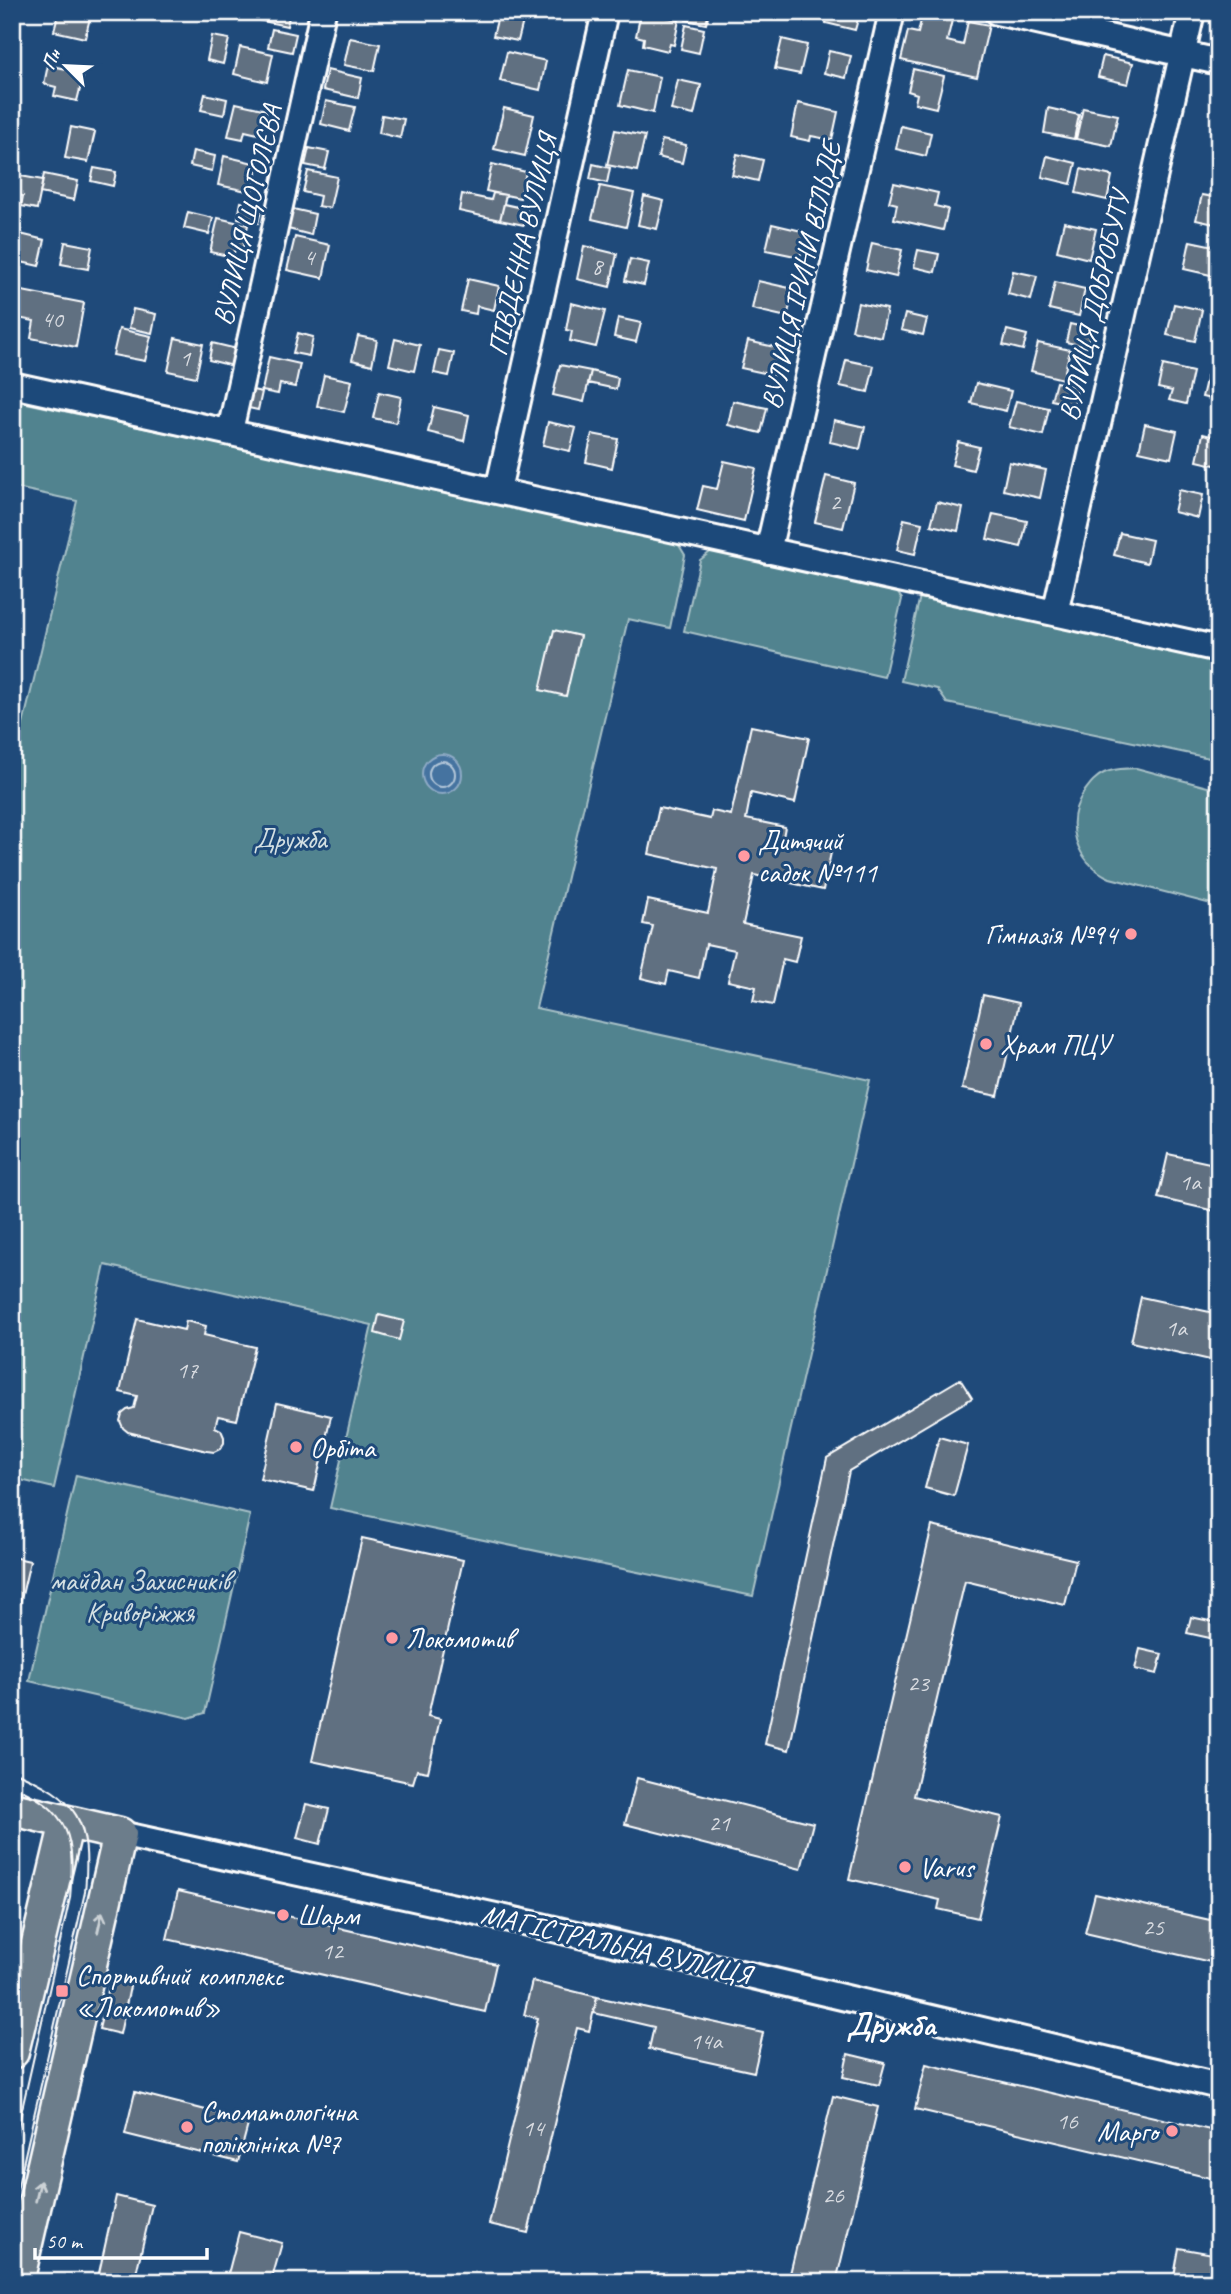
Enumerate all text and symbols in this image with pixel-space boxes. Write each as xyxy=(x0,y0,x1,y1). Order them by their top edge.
north arrow xyxy=(32,32,102,102)
text: Пн xyxy=(36,44,67,73)
street label: ВУЛИЦЯ ЩОГОЛЄВА xyxy=(205,100,290,329)
street label: ПІВДЕННА ВУЛИЦЯ xyxy=(480,127,565,359)
street label: ВУЛИЦЯ ІРИНИ ВІЛЬДЕ xyxy=(753,135,849,412)
street label: ВУЛИЦЯ ДОБРОБУТУ xyxy=(1051,183,1138,424)
house number: 4 xyxy=(304,242,317,272)
house number: 8 xyxy=(592,251,605,281)
house number: 40 xyxy=(41,304,65,334)
house number: 1 xyxy=(180,343,192,373)
house number: 2 xyxy=(830,487,843,517)
park label: Дружба xyxy=(253,821,328,856)
place label: Дитячий садок №111 xyxy=(758,823,878,890)
marker: Дитячий садок №111 xyxy=(736,848,752,864)
place label: Гімназія №94 xyxy=(985,917,1119,952)
marker: Гімназія №94 xyxy=(1123,926,1139,942)
place label: Храм ПЦУ xyxy=(1000,1027,1115,1062)
marker: Храм ПЦУ xyxy=(978,1036,994,1052)
house number: 1а xyxy=(1179,1167,1202,1197)
house number: 1а xyxy=(1165,1313,1188,1343)
house number: 17 xyxy=(176,1355,199,1385)
place label: Орбіта xyxy=(310,1430,377,1465)
marker: Орбіта xyxy=(288,1439,304,1455)
park label: майдан Захисників Криворіжжя xyxy=(50,1563,236,1630)
place label: Локомотив xyxy=(406,1621,519,1656)
marker: Локомотив xyxy=(384,1630,400,1646)
house number: 23 xyxy=(907,1668,931,1698)
house number: 21 xyxy=(708,1808,731,1838)
place label: Varus xyxy=(919,1850,976,1885)
marker: Varus xyxy=(897,1859,913,1875)
street label: МАГІСТРАЛЬНА ВУЛИЦЯ xyxy=(478,1896,758,1993)
place label: Шарм xyxy=(297,1898,361,1933)
marker: Шарм xyxy=(275,1907,291,1923)
one-way arrow xyxy=(94,1911,107,1934)
house number: 25 xyxy=(1142,1912,1165,1942)
house number: 12 xyxy=(321,1936,345,1966)
place label: Спортивний комплекс «Локомотив» xyxy=(76,1958,285,2025)
marker: Спортивний комплекс «Локомотив» xyxy=(54,1983,70,1999)
district label: Дружба xyxy=(846,2004,937,2045)
house number: 14а xyxy=(690,2026,724,2056)
place label: Стоматологічна поліклініка №7 xyxy=(201,2094,359,2161)
house number: 16 xyxy=(1056,2106,1079,2136)
house number: 14 xyxy=(522,2113,546,2143)
place label: Марго xyxy=(1097,2114,1161,2149)
marker: Стоматологічна поліклініка №7 xyxy=(179,2119,195,2135)
marker: Марго xyxy=(1164,2123,1180,2139)
one-way arrow xyxy=(32,2180,45,2203)
house number: 26 xyxy=(822,2180,845,2210)
scale bar xyxy=(35,2217,206,2261)
text: 50 m xyxy=(46,2228,84,2254)

